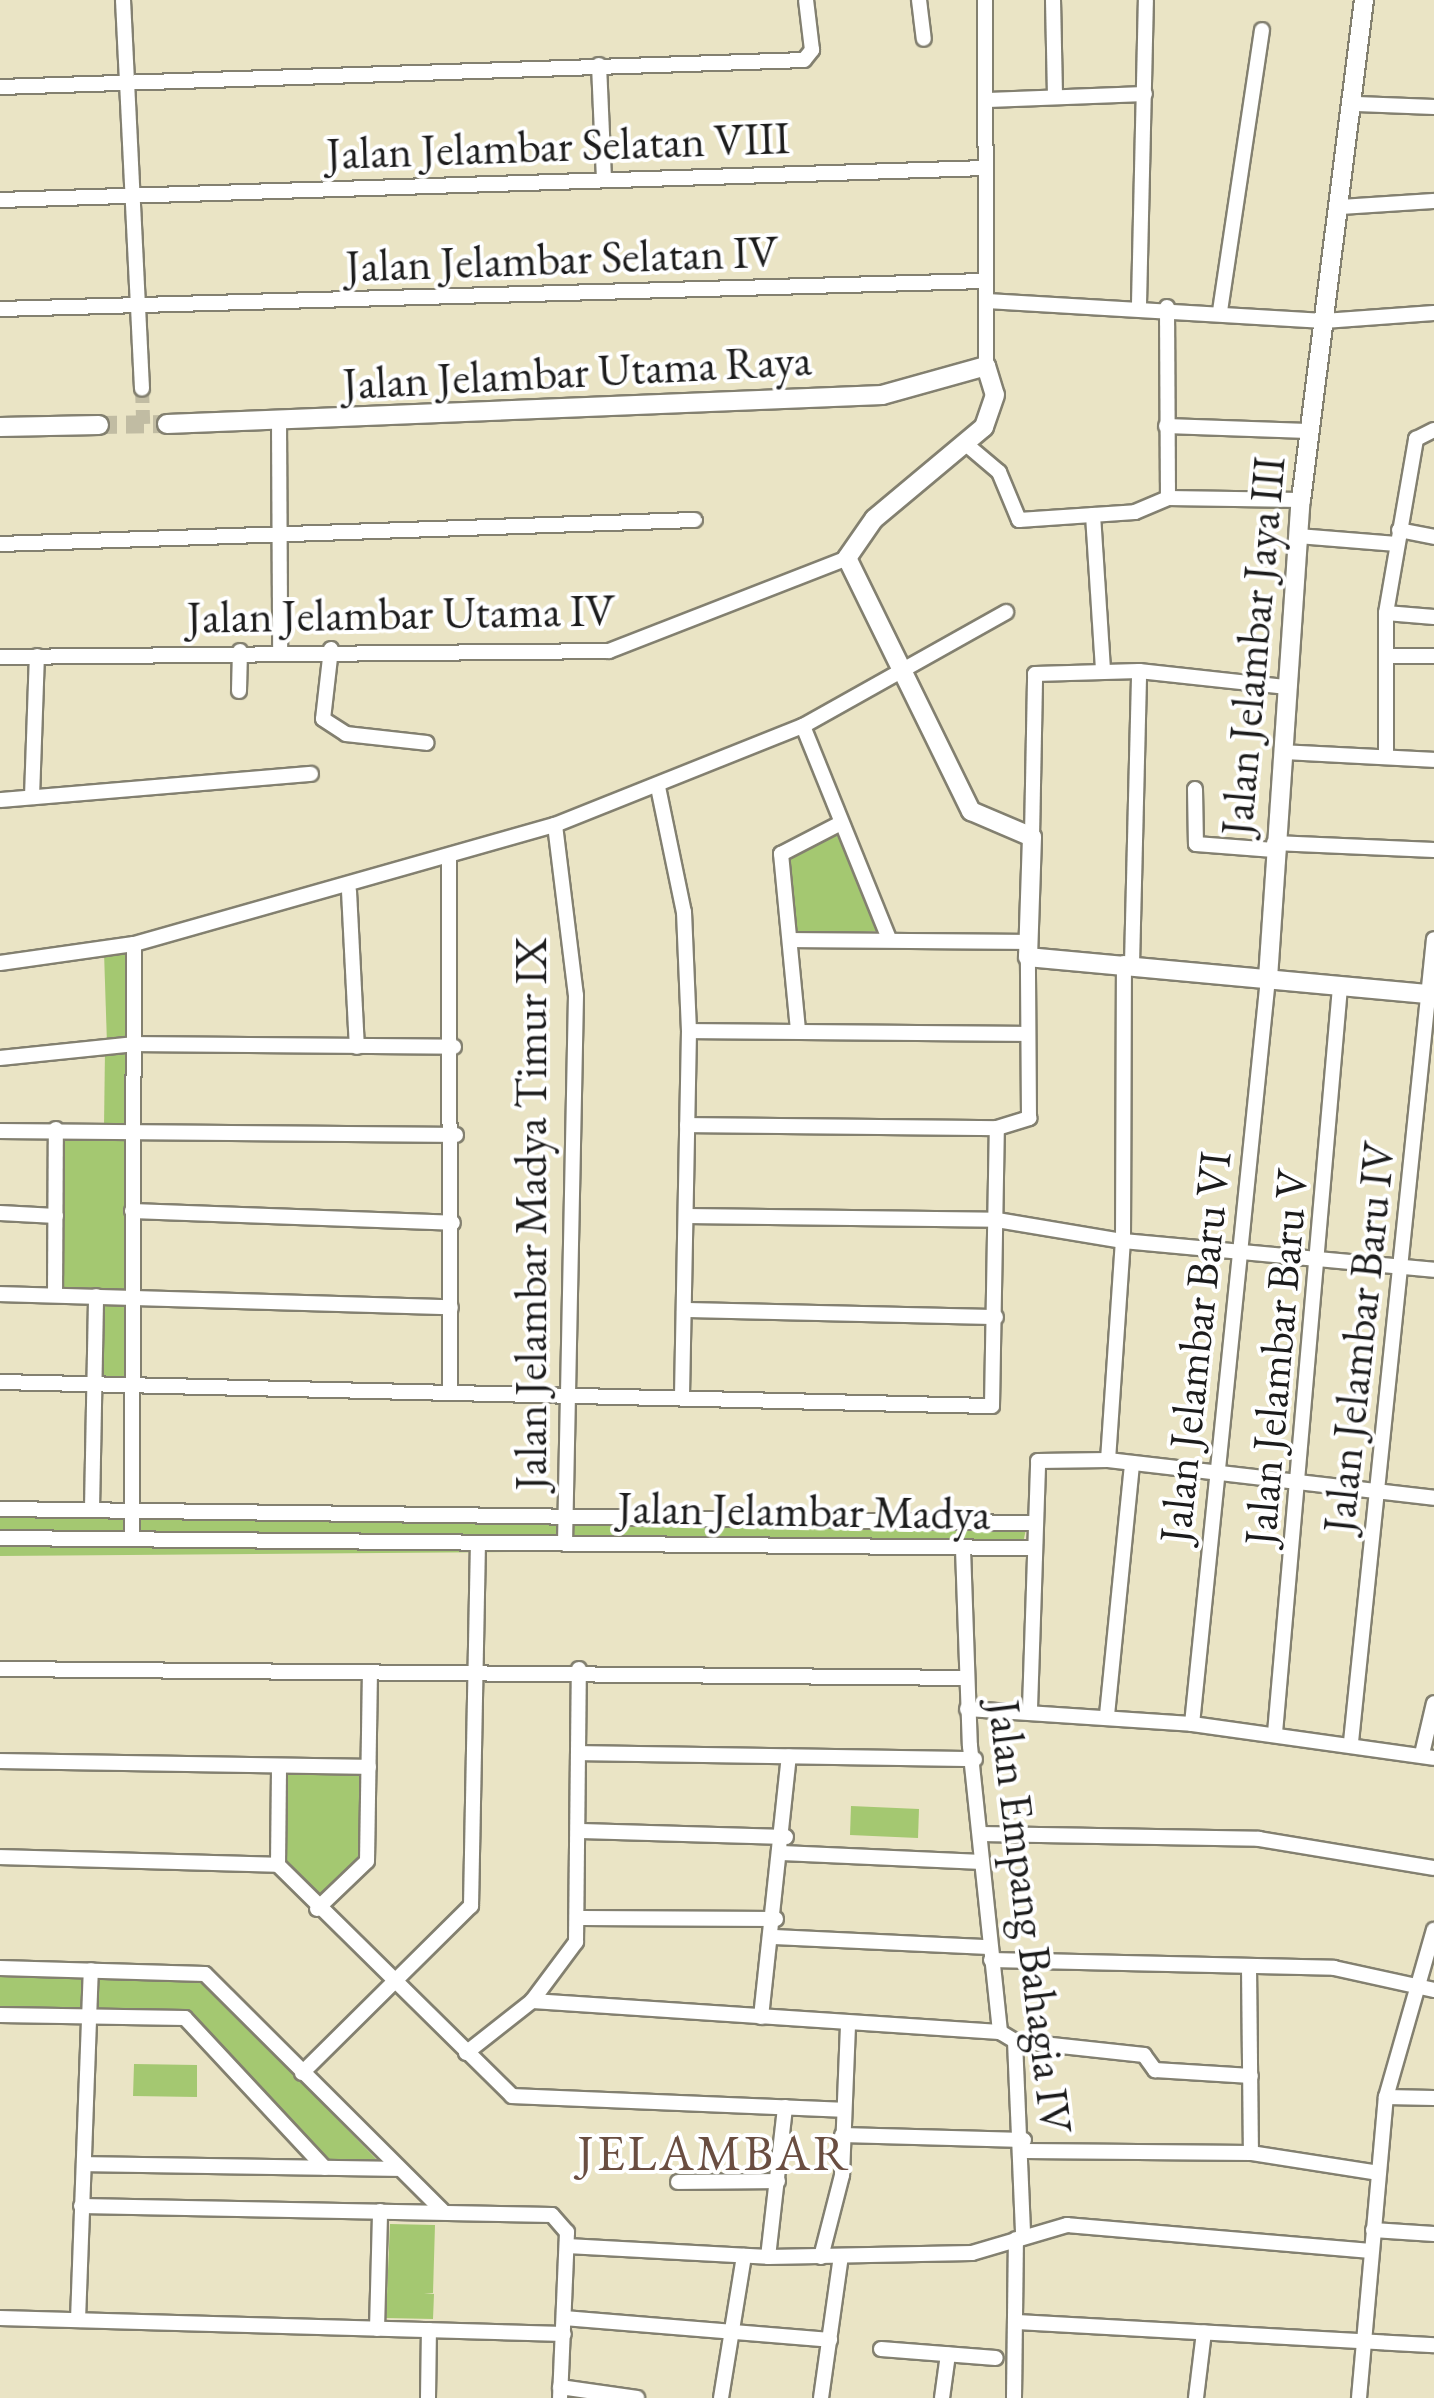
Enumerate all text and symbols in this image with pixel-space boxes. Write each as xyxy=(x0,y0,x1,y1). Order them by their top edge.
street label: Jalan Jelambar Selatan VIII xyxy=(325,111,791,181)
street label: Jalan Jelambar Selatan IV xyxy=(345,224,779,294)
street label: Jalan Jelambar Utama Raya xyxy=(341,333,813,411)
street label: Jalan Jelambar Jaya III xyxy=(1210,454,1296,838)
street label: Jalan Jelambar Utama IV xyxy=(186,583,616,645)
street label: Jalan Jelambar Madya Timur IX xyxy=(504,937,558,1491)
street label: Jalan Jelambar Baru IV xyxy=(1312,1139,1406,1535)
street label: Jalan Jelambar Baru VI xyxy=(1148,1149,1242,1545)
street label: Jalan Jelambar Baru V xyxy=(1233,1166,1319,1548)
street label: Jalan Jelambar Madya xyxy=(617,1481,991,1541)
street label: Jalan Empang Bahagia IV xyxy=(977,1697,1083,2137)
district label: JELAMBAR xyxy=(577,2123,851,2183)

